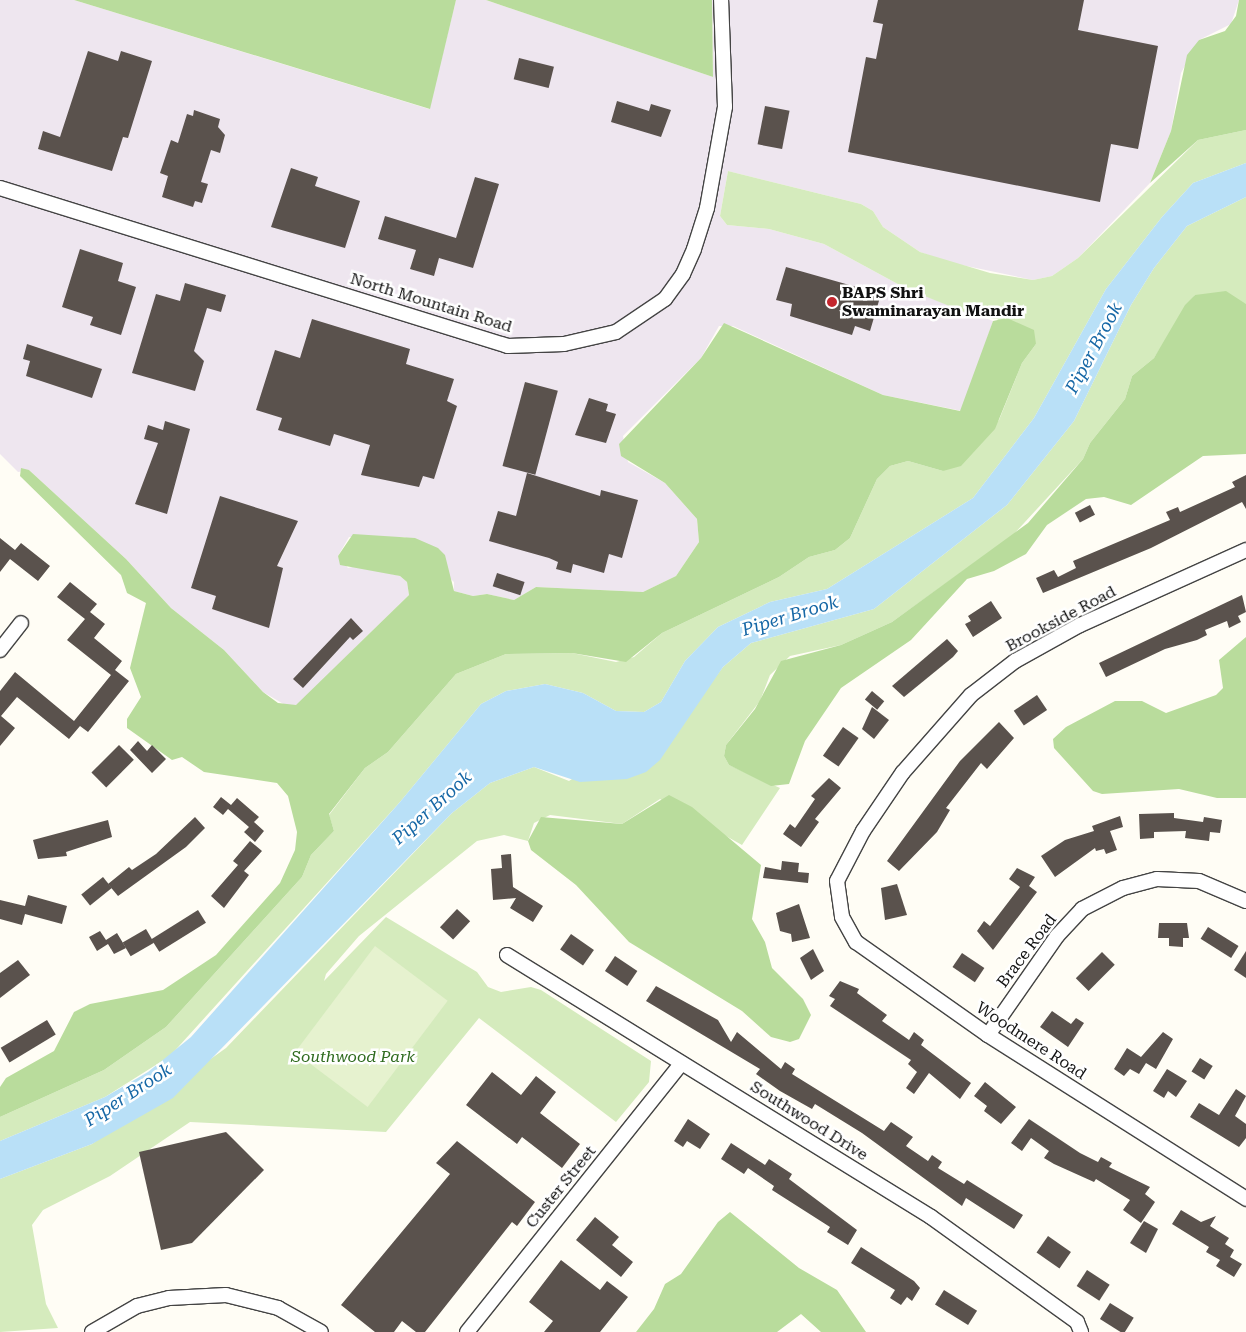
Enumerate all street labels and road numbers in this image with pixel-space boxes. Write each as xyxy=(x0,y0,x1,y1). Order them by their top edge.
street label: North Mountain Road xyxy=(348,269,514,337)
street label: Brookside Road xyxy=(1003,582,1119,656)
street label: Brace Road xyxy=(993,911,1061,991)
street label: Woodmere Road xyxy=(972,998,1090,1084)
street label: Southwood Drive xyxy=(747,1077,871,1165)
street label: Custer Street xyxy=(522,1142,600,1232)

